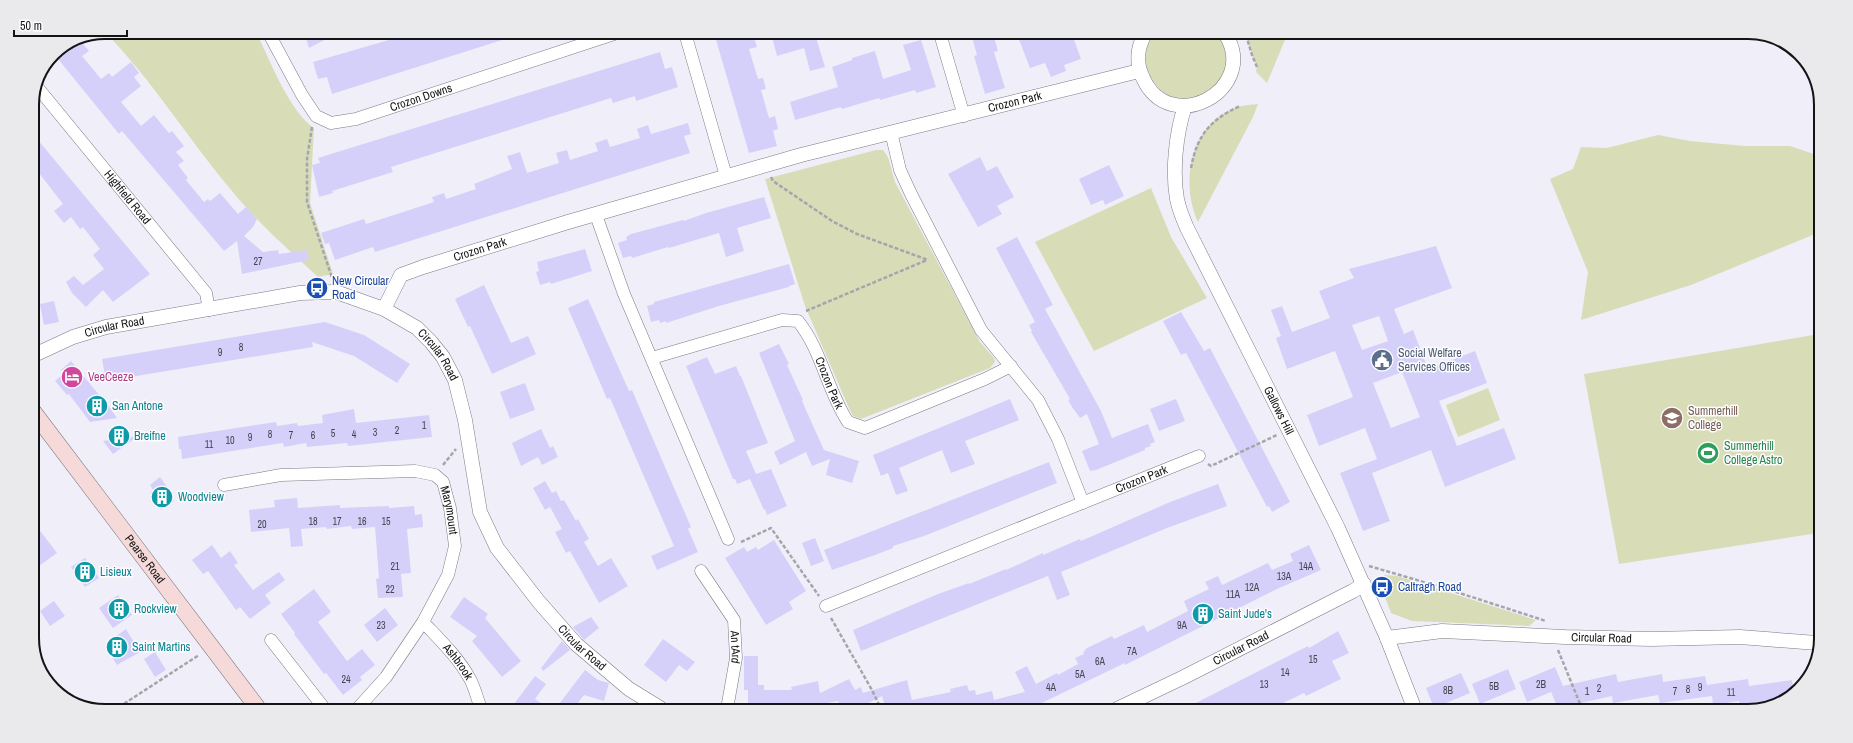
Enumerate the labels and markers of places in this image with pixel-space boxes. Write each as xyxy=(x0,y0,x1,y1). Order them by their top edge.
place label: New Circular Road xyxy=(332,273,390,303)
bus stop icon: New Circular Road xyxy=(304,275,330,301)
place label: Social Welfare Services Offices xyxy=(1398,345,1470,375)
public building icon: Social Welfare Services Offices xyxy=(1369,347,1395,373)
hotel icon: VeeCeeze xyxy=(59,364,85,390)
place label: VeeCeeze xyxy=(88,369,133,385)
building icon: San Antone xyxy=(84,393,110,419)
place label: San Antone xyxy=(112,398,163,414)
place label: Summerhill College xyxy=(1688,403,1738,433)
school or university icon: Summerhill College xyxy=(1659,405,1685,431)
building icon: Breifne xyxy=(106,423,132,449)
place label: Breifne xyxy=(134,428,166,444)
place label: Summerhill College Astro xyxy=(1724,438,1783,468)
sports icon: Summerhill College Astro xyxy=(1695,440,1721,466)
building icon: Woodview xyxy=(149,484,175,510)
place label: Woodview xyxy=(178,489,225,505)
building icon: Lisieux xyxy=(72,559,98,585)
place label: Lisieux xyxy=(100,564,132,580)
bus stop icon: Caltragh Road xyxy=(1369,574,1395,600)
place label: Caltragh Road xyxy=(1398,579,1461,595)
building icon: Rockview xyxy=(106,596,132,622)
place label: Rockview xyxy=(134,601,178,617)
building icon: Saint Jude's xyxy=(1190,601,1216,627)
place label: Saint Jude's xyxy=(1218,606,1272,622)
building icon: Saint Martins xyxy=(104,634,130,660)
place label: Saint Martins xyxy=(132,639,191,655)

